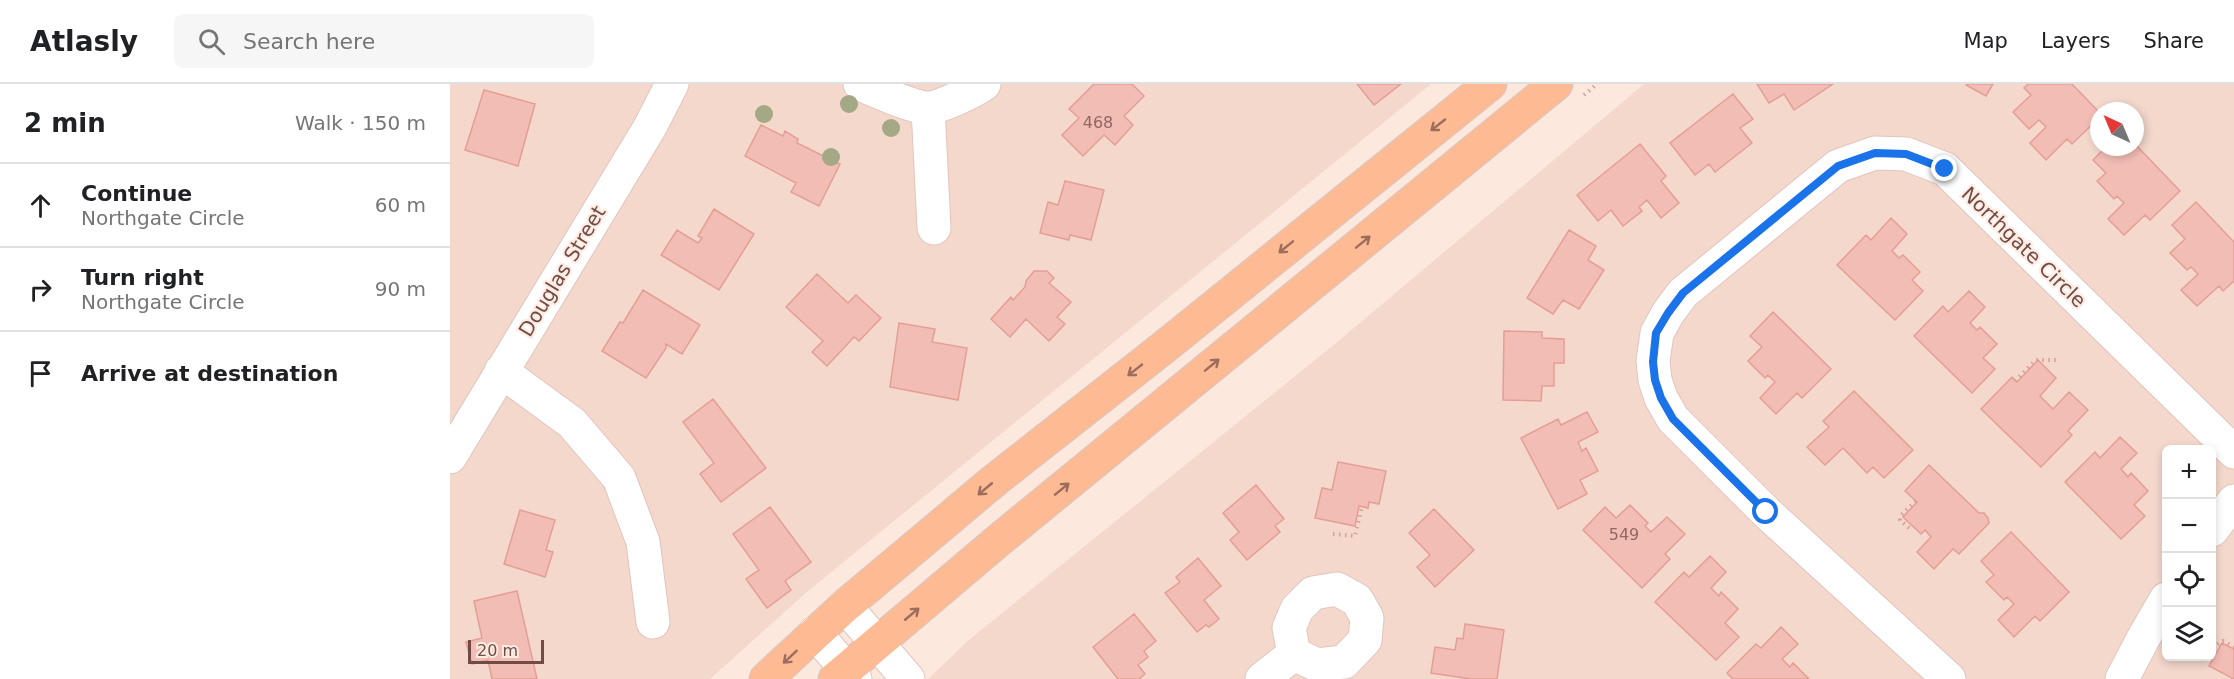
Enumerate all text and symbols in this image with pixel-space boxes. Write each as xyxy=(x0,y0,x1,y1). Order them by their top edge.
search box xyxy=(174,14,594,68)
text: Atlasly xyxy=(30,25,138,58)
icon: search xyxy=(195,25,228,58)
text: Search here xyxy=(243,29,375,54)
text: Map xyxy=(1964,29,2008,53)
text: Layers xyxy=(2041,29,2110,53)
text: Share xyxy=(2143,29,2204,53)
north arrow xyxy=(2090,102,2144,156)
text: 2 min xyxy=(24,108,106,138)
text: Walk · 150 m xyxy=(295,111,426,135)
house number: 468 xyxy=(1083,113,1113,132)
one-way arrow xyxy=(1431,118,1446,132)
route end xyxy=(1931,155,1957,181)
text: Continue xyxy=(81,181,192,206)
street label: Northgate Circle xyxy=(1957,182,2091,312)
icon: ahead xyxy=(24,189,57,222)
text: 60 m xyxy=(375,193,426,217)
street label: Douglas Street xyxy=(514,201,611,341)
text: Northgate Circle xyxy=(81,206,245,230)
one-way arrow xyxy=(1355,235,1371,248)
one-way arrow xyxy=(1278,241,1294,254)
text: Turn right xyxy=(81,265,204,290)
icon: right xyxy=(24,273,57,306)
text: 90 m xyxy=(375,277,426,301)
text: Northgate Circle xyxy=(81,290,245,314)
icon: arrive xyxy=(24,357,57,390)
one-way arrow xyxy=(1204,359,1220,372)
text: Arrive at destination xyxy=(81,361,338,386)
one-way arrow xyxy=(1127,364,1143,377)
map controls xyxy=(2162,445,2216,661)
button: + xyxy=(2162,445,2216,499)
one-way arrow xyxy=(978,482,993,496)
one-way arrow xyxy=(1053,483,1069,496)
route start xyxy=(1752,498,1778,524)
button: − xyxy=(2162,499,2216,553)
house number: 549 xyxy=(1609,525,1639,544)
button: locate xyxy=(2162,553,2216,607)
one-way arrow xyxy=(904,607,920,620)
button: layers xyxy=(2162,607,2216,661)
scale bar xyxy=(468,637,544,664)
text: 20 m xyxy=(477,641,518,660)
one-way arrow xyxy=(783,649,798,663)

